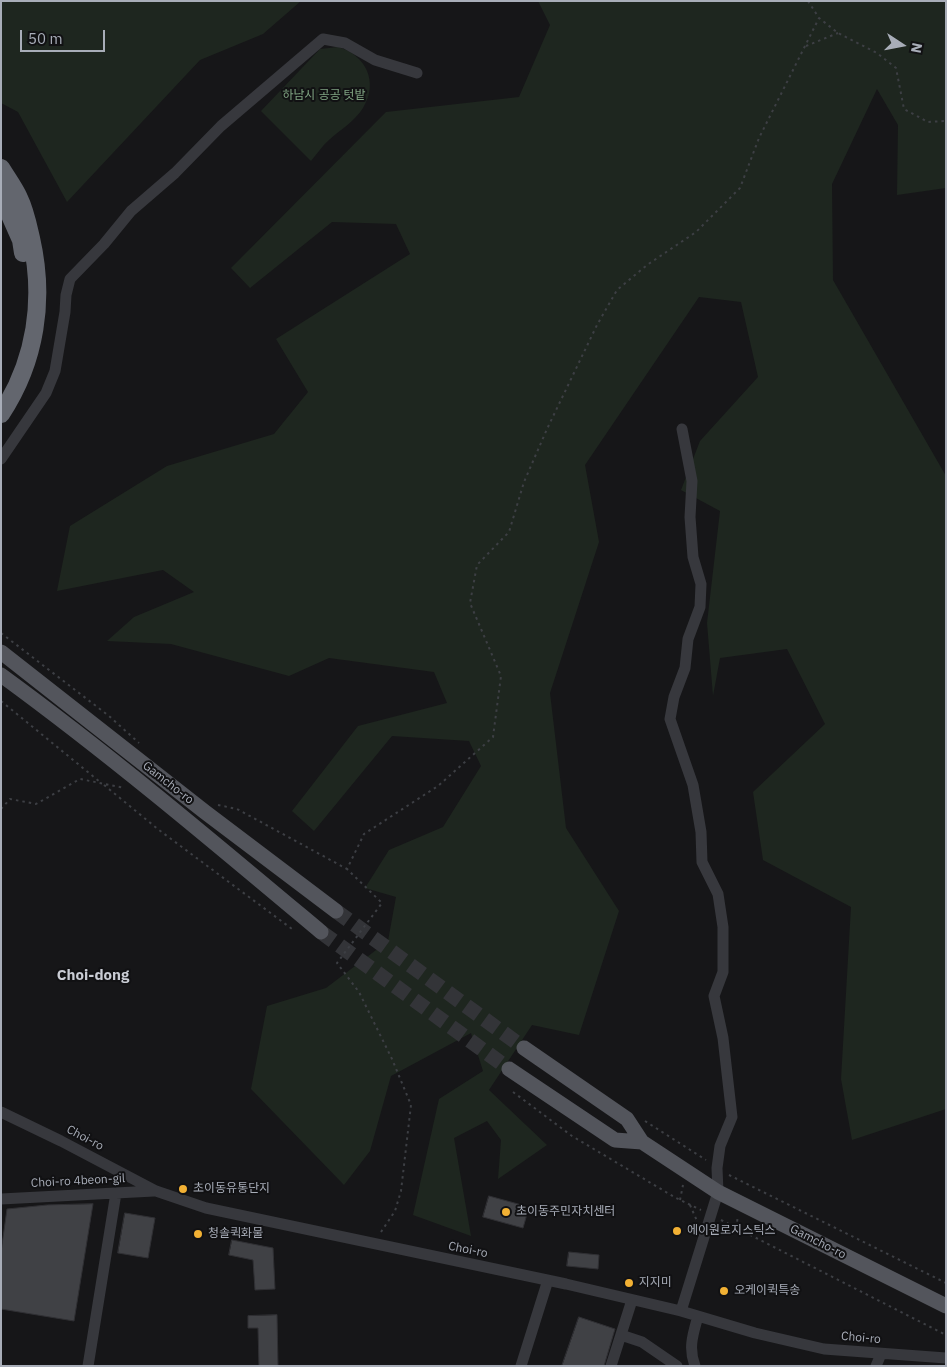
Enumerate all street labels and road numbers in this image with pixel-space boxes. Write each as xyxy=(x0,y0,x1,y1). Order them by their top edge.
street label: Gamcho-ro xyxy=(140,759,196,807)
street label: Choi-ro xyxy=(64,1122,106,1154)
street label: Choi-ro 4beon-gil xyxy=(31,1171,125,1191)
street label: Gamcho-ro xyxy=(788,1222,848,1262)
street label: Choi-ro xyxy=(447,1239,489,1261)
street label: Choi-ro xyxy=(841,1329,881,1347)

